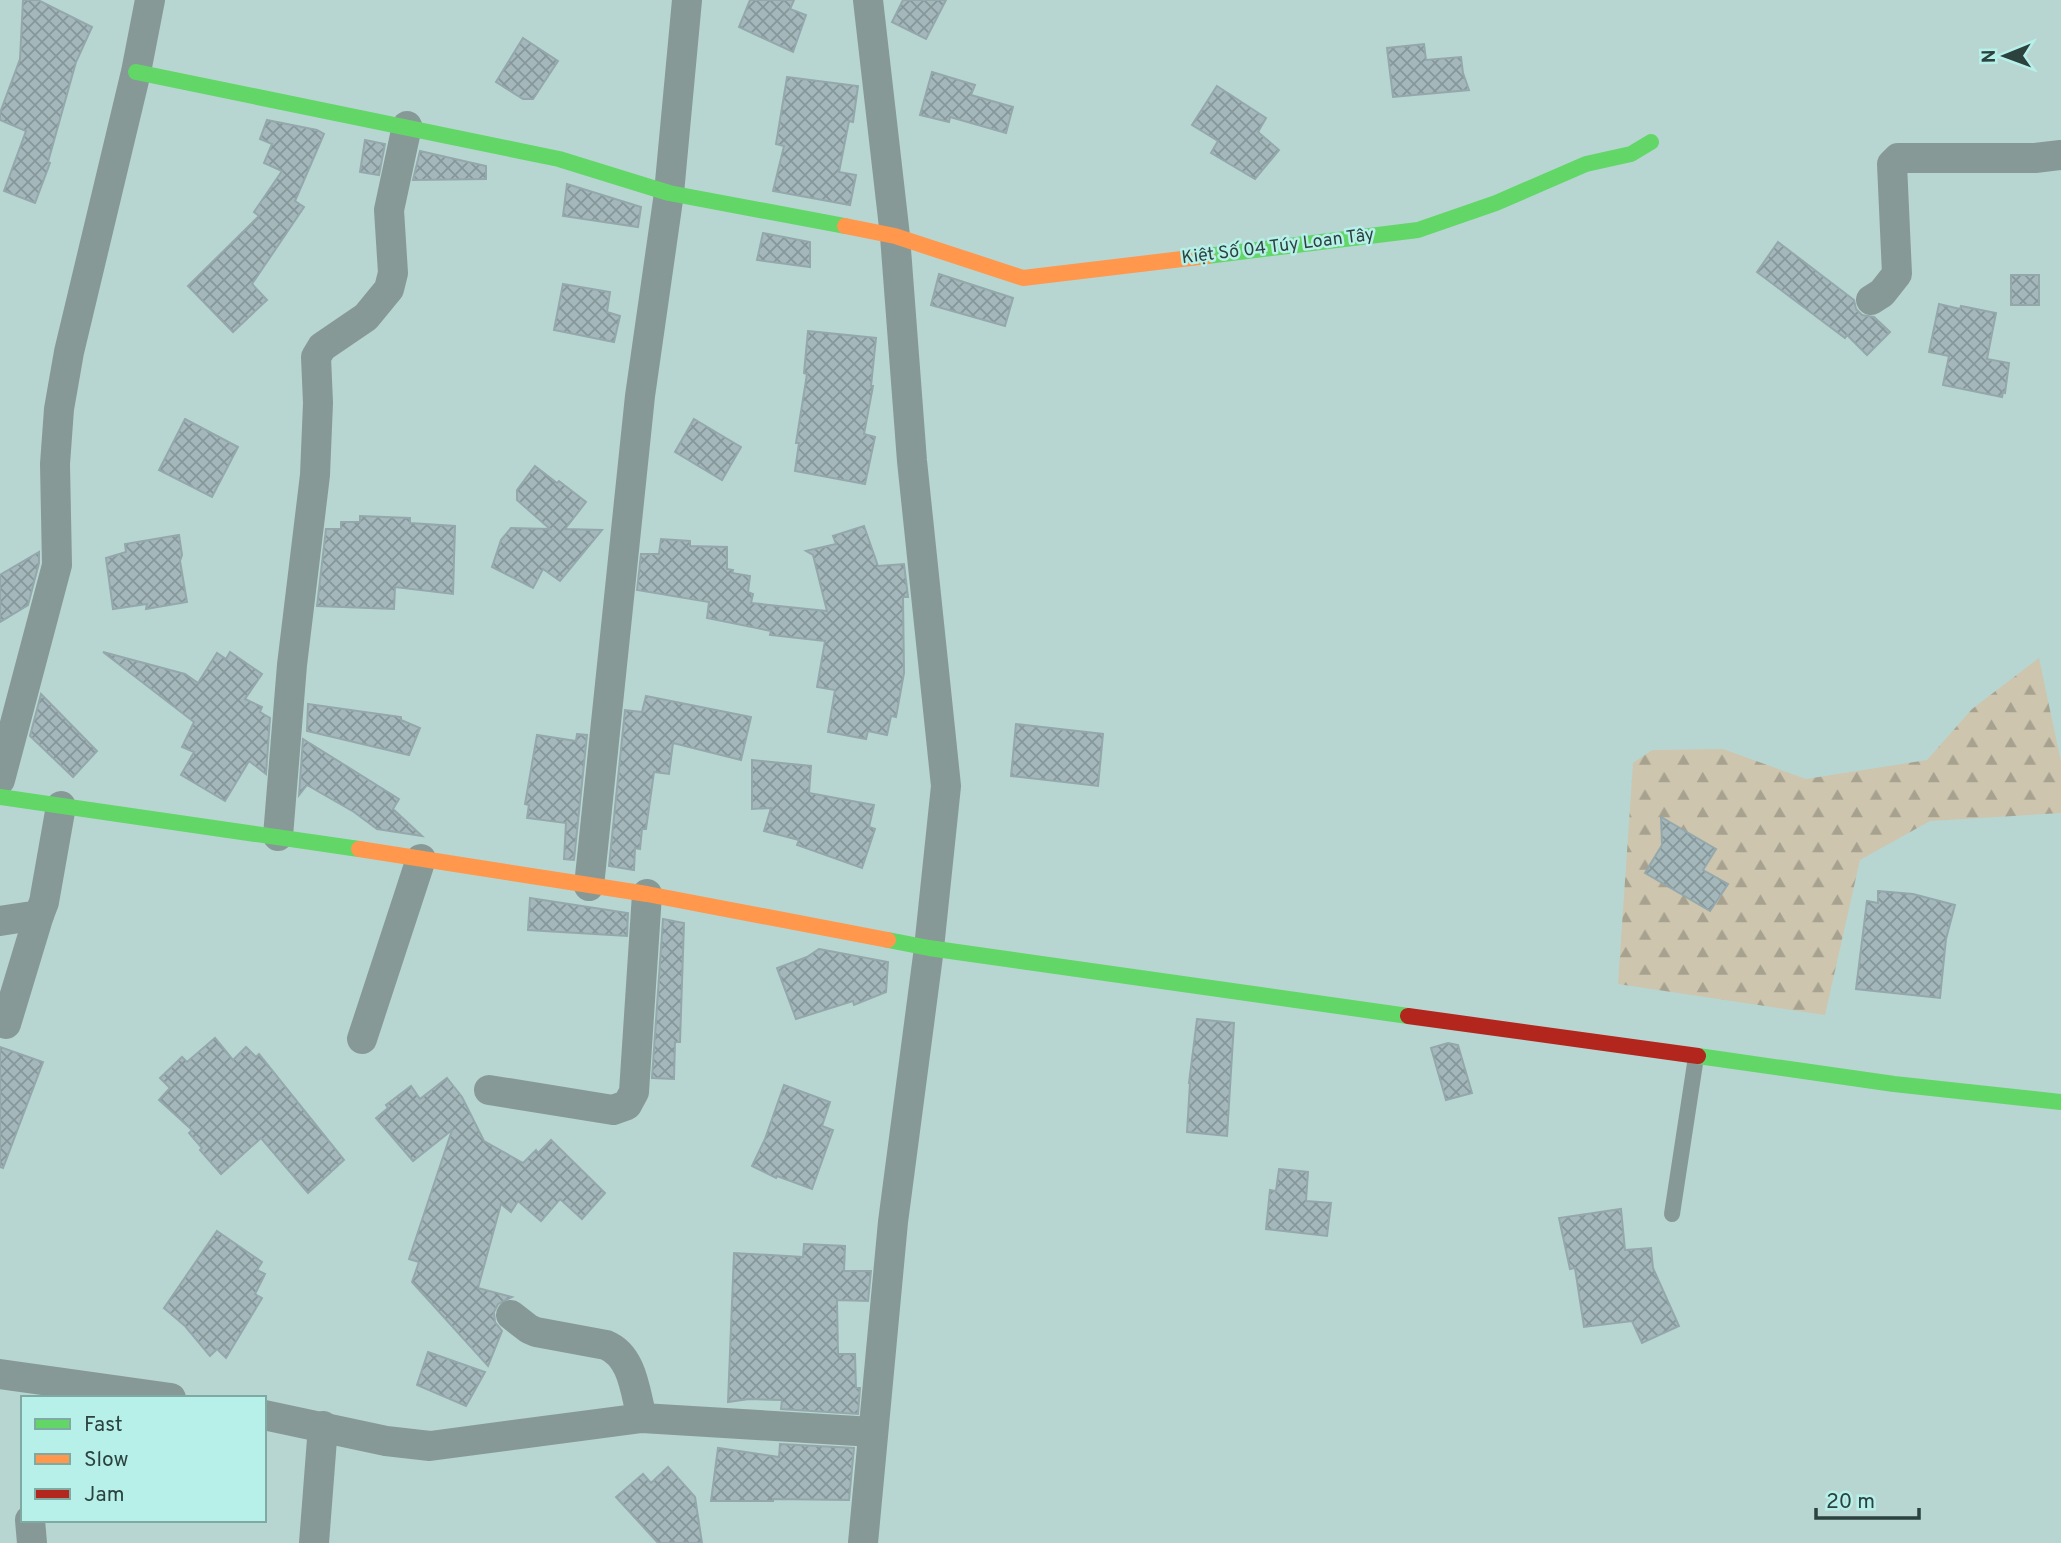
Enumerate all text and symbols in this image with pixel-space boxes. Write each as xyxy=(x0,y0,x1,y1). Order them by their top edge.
north arrow xyxy=(1970,21,2040,91)
text: N xyxy=(1978,49,2002,63)
street label: Kiệt Số 04 Túy Loan Tây xyxy=(1180,223,1376,270)
legend xyxy=(21,1396,266,1522)
text: Fast xyxy=(84,1412,123,1439)
text: Slow xyxy=(84,1447,129,1474)
scale bar xyxy=(1816,1476,1919,1520)
text: Jam xyxy=(84,1482,125,1509)
text: 20 m xyxy=(1826,1489,1875,1516)

